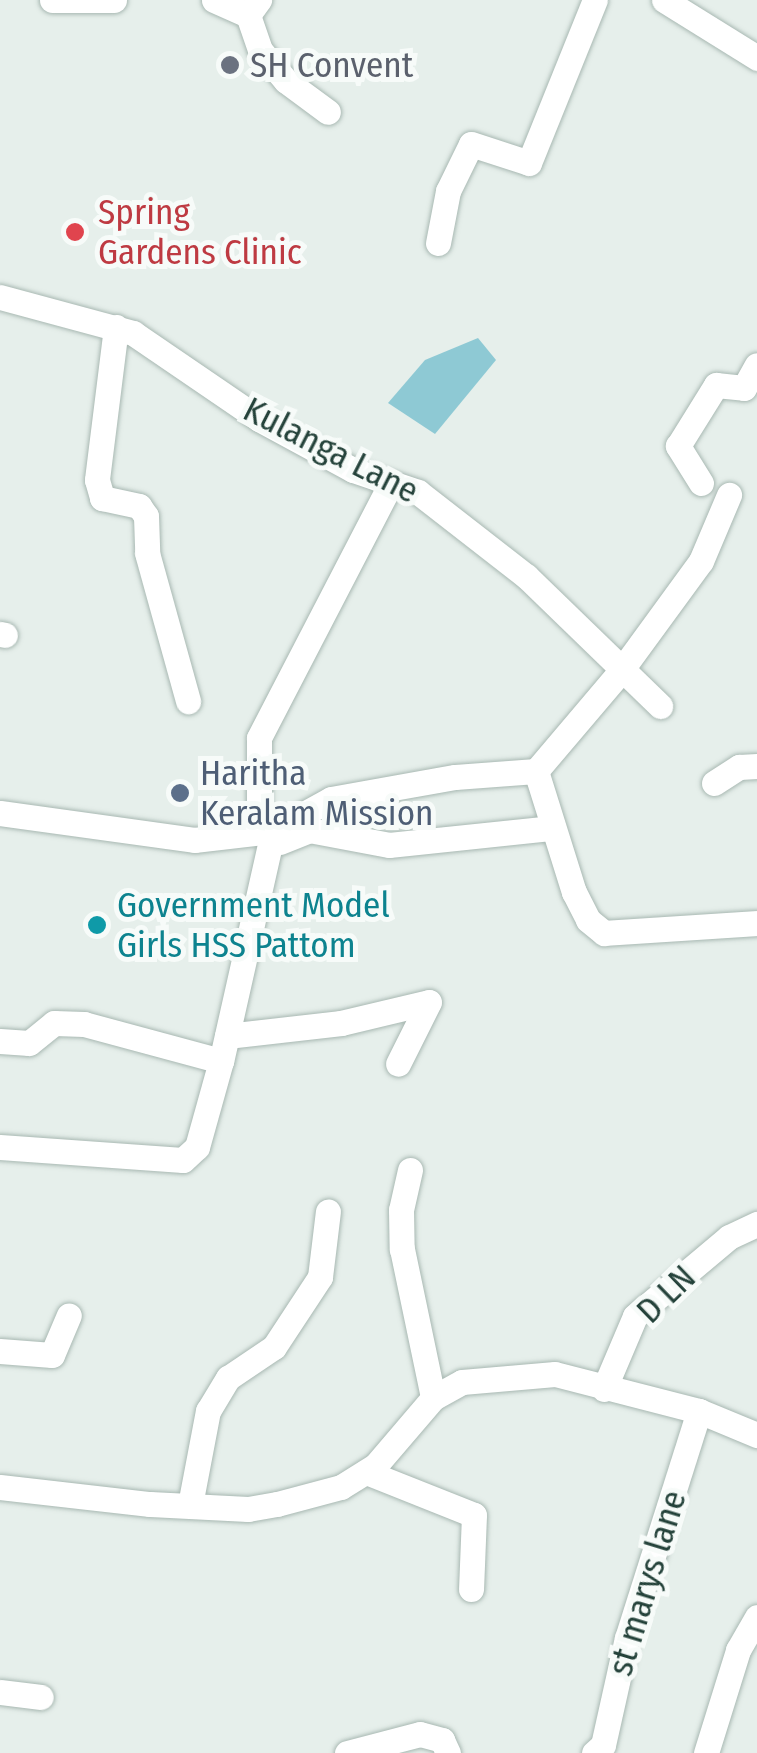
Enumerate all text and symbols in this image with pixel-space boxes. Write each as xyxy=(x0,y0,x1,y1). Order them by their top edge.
place label: SH Convent xyxy=(250,44,413,86)
marker: SH Convent xyxy=(219,54,241,76)
place label: Spring Gardens Clinic xyxy=(98,191,302,273)
marker: Spring Gardens Clinic xyxy=(62,219,88,245)
street label: Kulanga Lane xyxy=(237,388,425,512)
place label: Haritha Keralam Mission xyxy=(200,752,434,834)
marker: Haritha Keralam Mission xyxy=(169,782,191,804)
place label: Government Model Girls HSS Pattom xyxy=(117,884,390,966)
marker: Government Model Girls HSS Pattom xyxy=(86,914,108,936)
street label: D LN xyxy=(628,1256,704,1332)
street label: st marys lane xyxy=(599,1485,695,1681)

